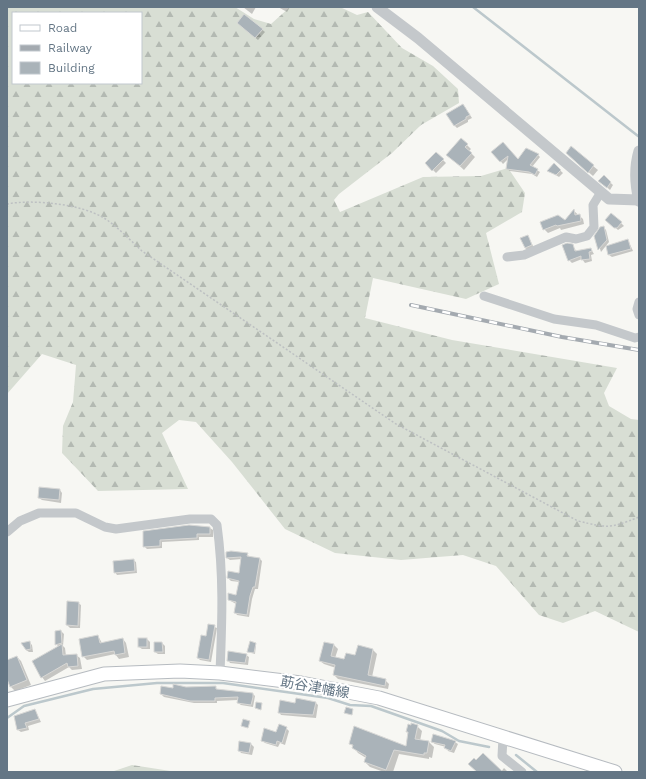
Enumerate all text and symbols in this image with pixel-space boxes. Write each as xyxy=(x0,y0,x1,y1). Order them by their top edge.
legend xyxy=(12,12,142,84)
text: Road xyxy=(48,21,77,35)
text: Railway xyxy=(48,41,93,55)
text: Building xyxy=(48,61,95,75)
street label: 莇谷津幡線 xyxy=(279,673,351,701)

